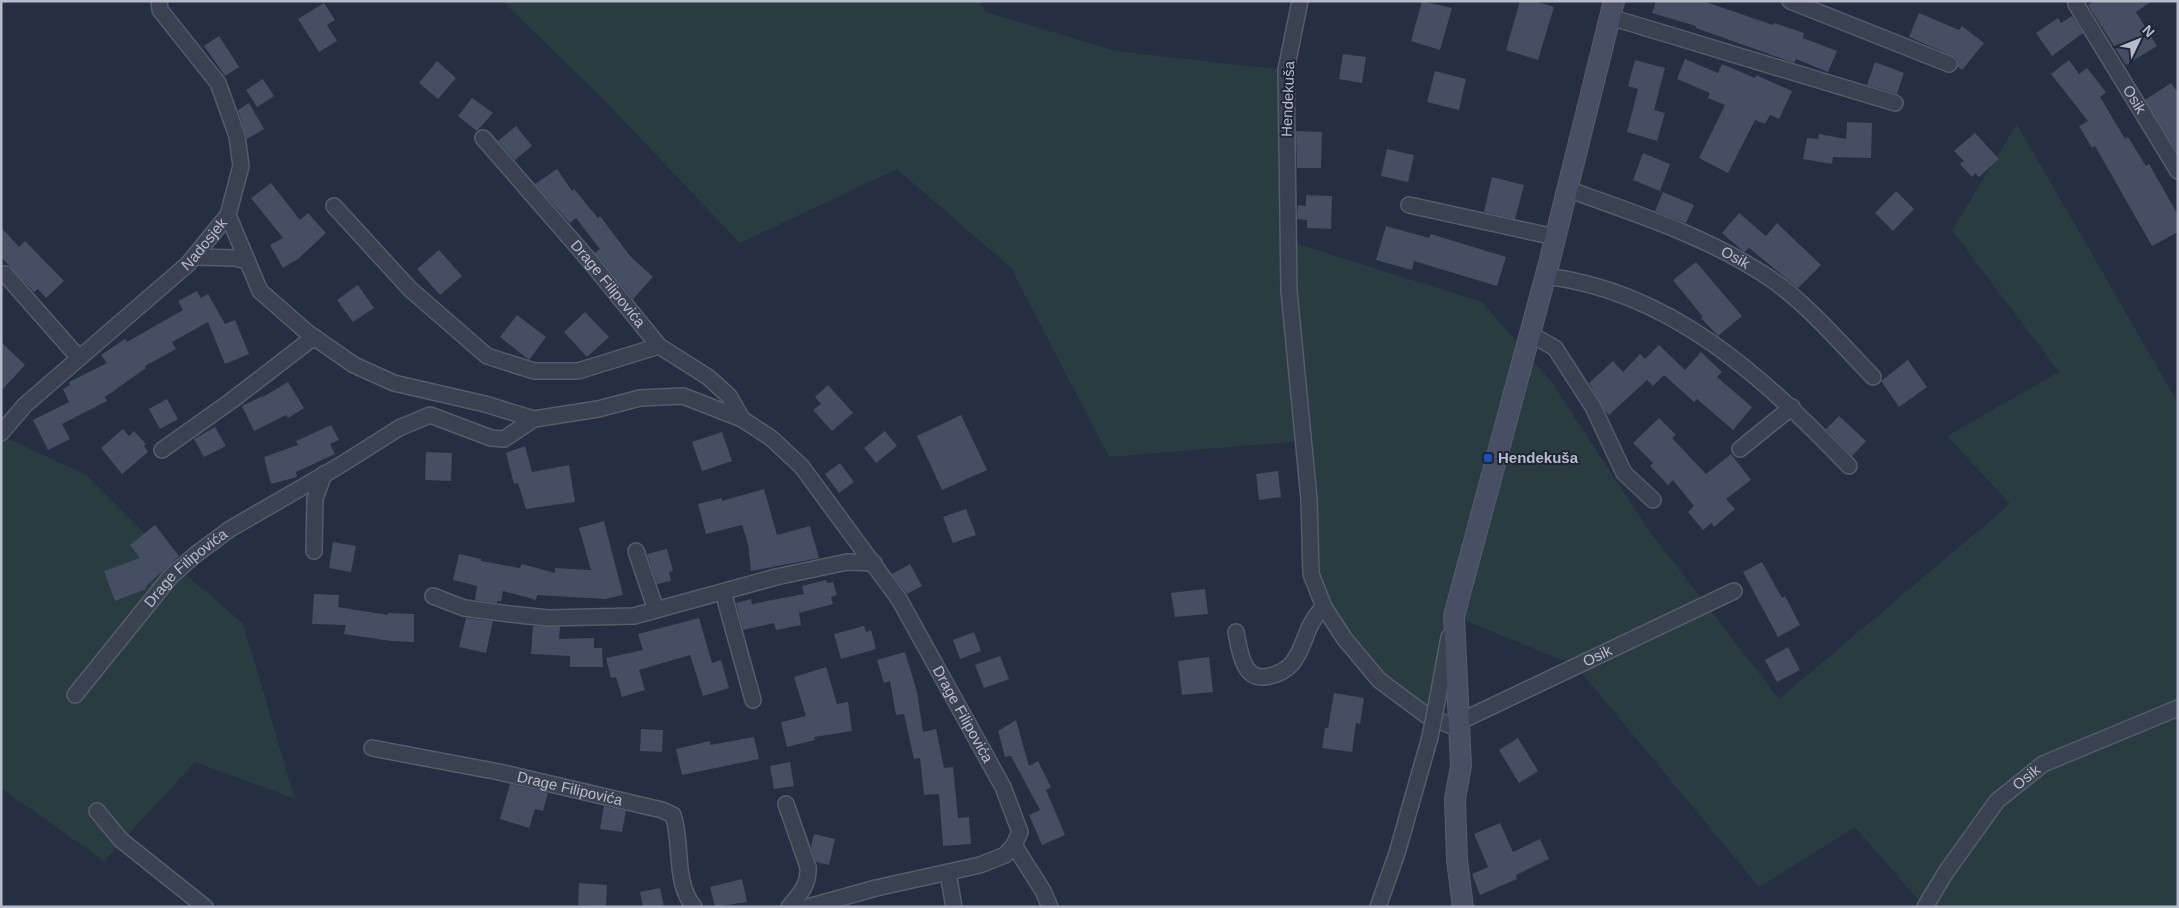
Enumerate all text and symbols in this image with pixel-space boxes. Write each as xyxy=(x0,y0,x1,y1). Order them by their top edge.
north arrow xyxy=(2114,15,2164,65)
text: N xyxy=(2139,22,2158,40)
street label: Hendekuša xyxy=(1278,60,1297,137)
street label: Osik xyxy=(2120,82,2150,117)
street label: Nadosjek xyxy=(178,214,230,274)
street label: Drage Filipovića xyxy=(568,236,650,331)
street label: Osik xyxy=(1718,242,1753,272)
place label: Hendekuša xyxy=(1498,449,1579,466)
marker: Hendekuša xyxy=(1482,452,1494,464)
street label: Drage Filipovića xyxy=(140,525,231,610)
street label: Osik xyxy=(1580,641,1615,670)
street label: Drage Filipovića xyxy=(930,663,997,766)
street label: Osik xyxy=(2009,761,2044,793)
street label: Drage Filipovića xyxy=(516,768,625,809)

